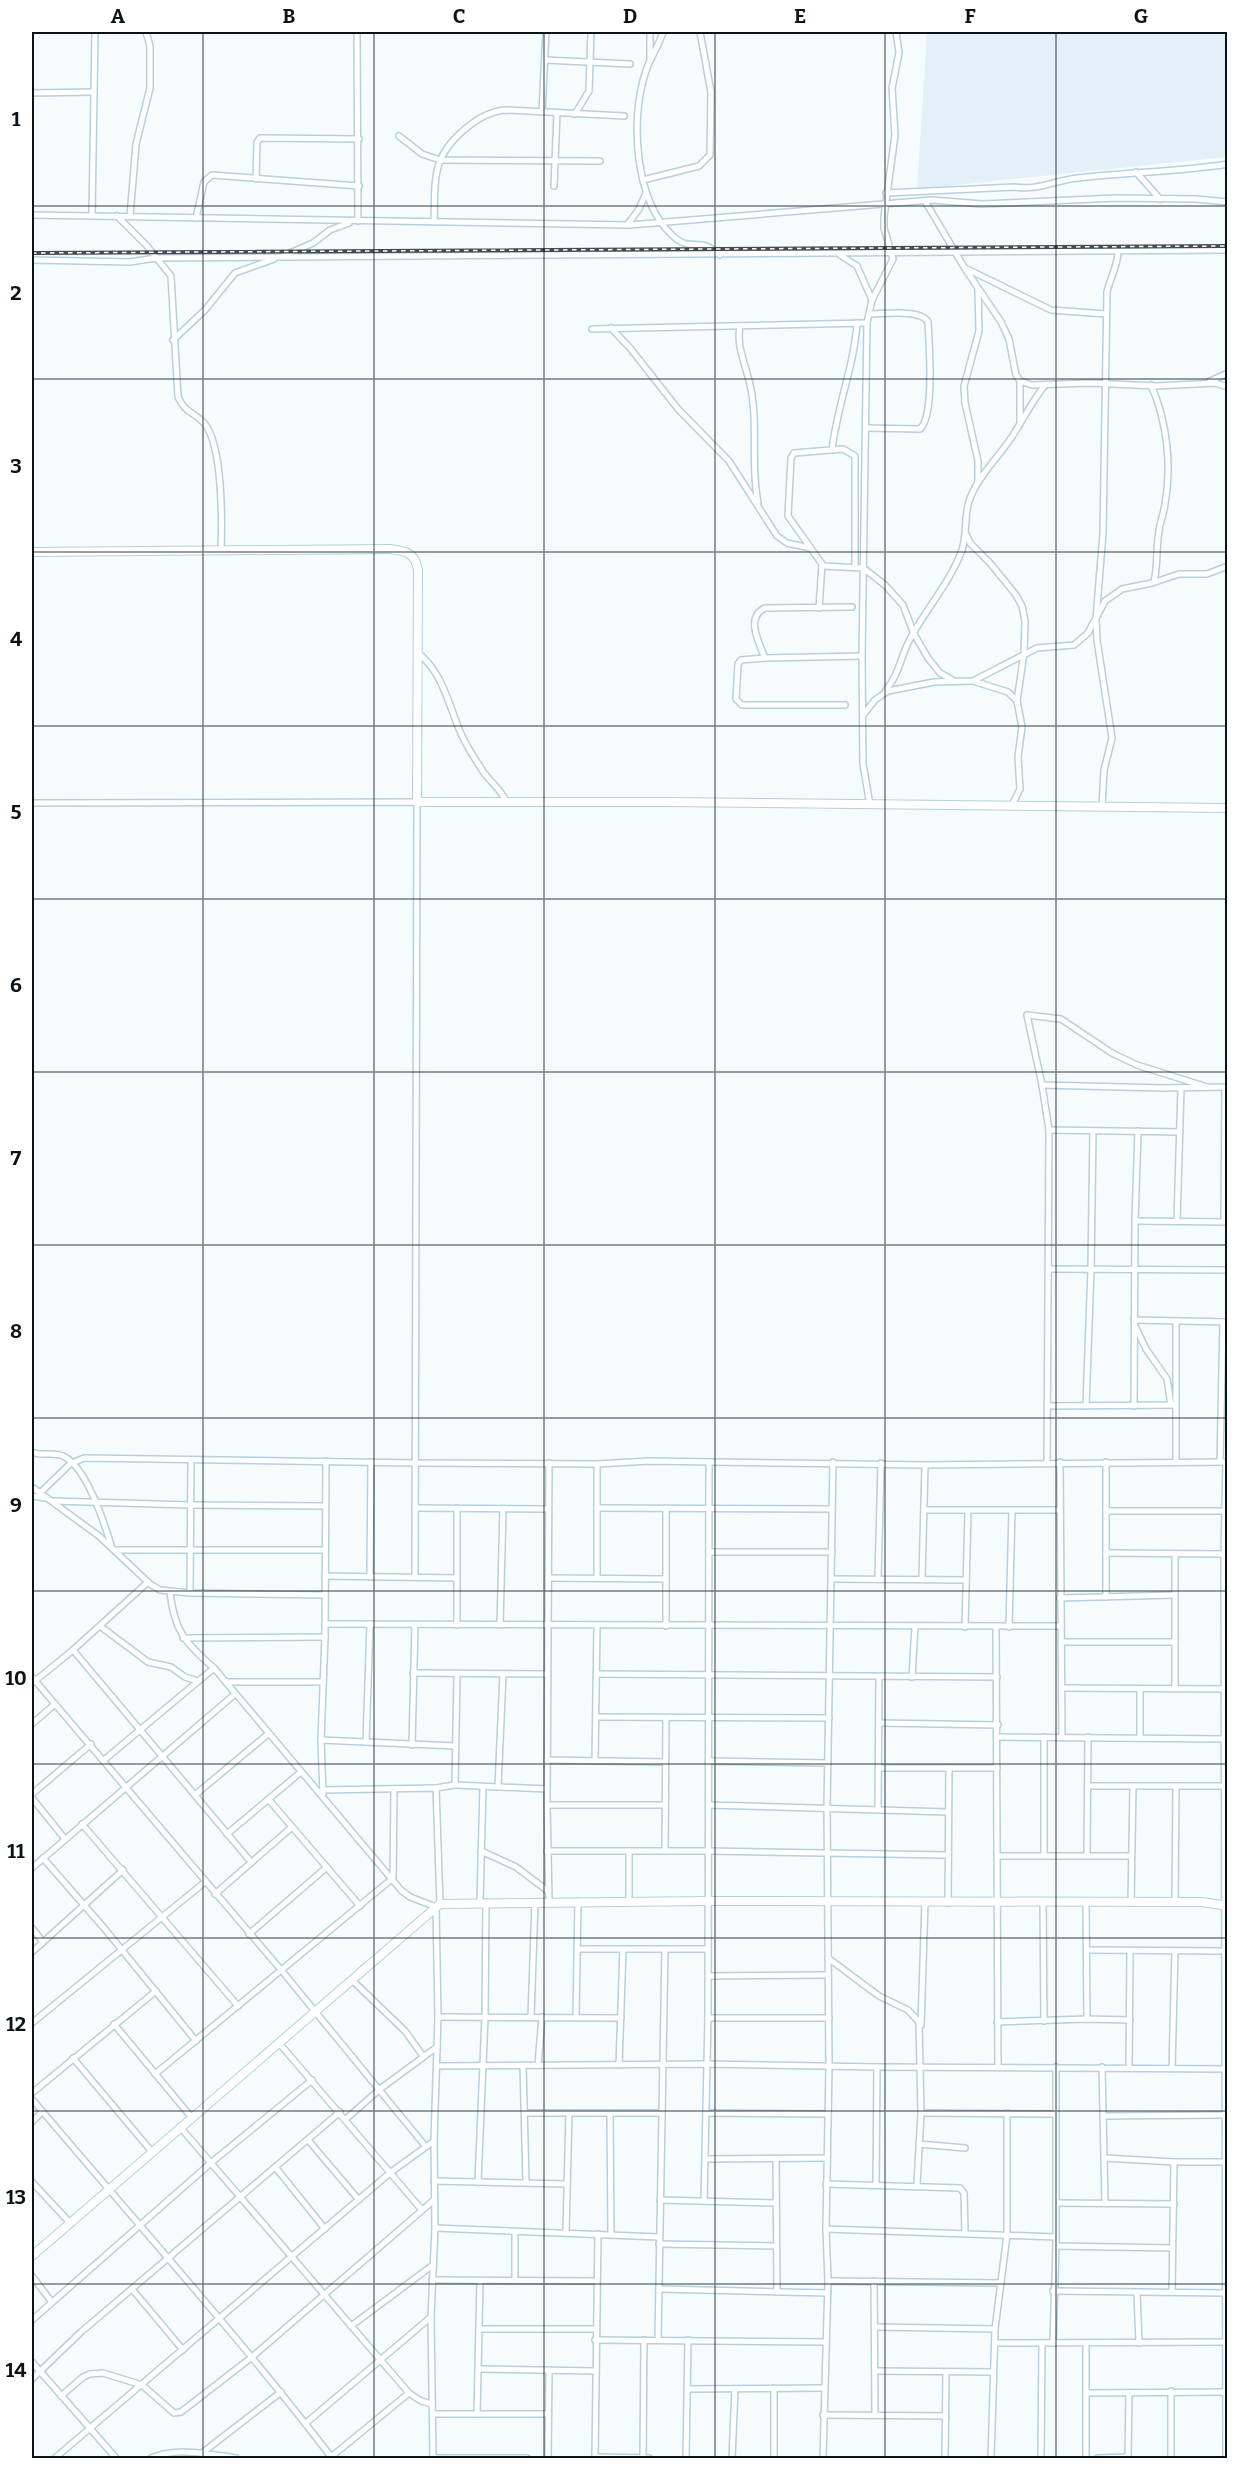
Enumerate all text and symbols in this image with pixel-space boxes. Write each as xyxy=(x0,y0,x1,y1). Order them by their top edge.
text: A xyxy=(111,4,126,28)
text: B xyxy=(283,4,296,28)
text: C xyxy=(453,4,465,28)
text: D xyxy=(623,4,637,28)
text: E xyxy=(794,4,806,28)
text: F xyxy=(964,4,976,28)
text: G xyxy=(1134,4,1148,28)
text: 1 xyxy=(12,107,21,131)
text: 2 xyxy=(10,281,22,305)
text: 3 xyxy=(10,454,22,478)
text: 4 xyxy=(10,627,22,651)
text: 5 xyxy=(11,800,22,824)
text: 6 xyxy=(10,973,22,997)
text: 7 xyxy=(11,1146,22,1170)
text: 8 xyxy=(10,1319,22,1343)
text: 9 xyxy=(10,1493,22,1517)
text: 10 xyxy=(5,1666,27,1690)
text: 11 xyxy=(7,1839,25,1863)
text: 12 xyxy=(6,2012,26,2036)
text: 13 xyxy=(6,2185,26,2209)
text: 14 xyxy=(6,2358,26,2382)

